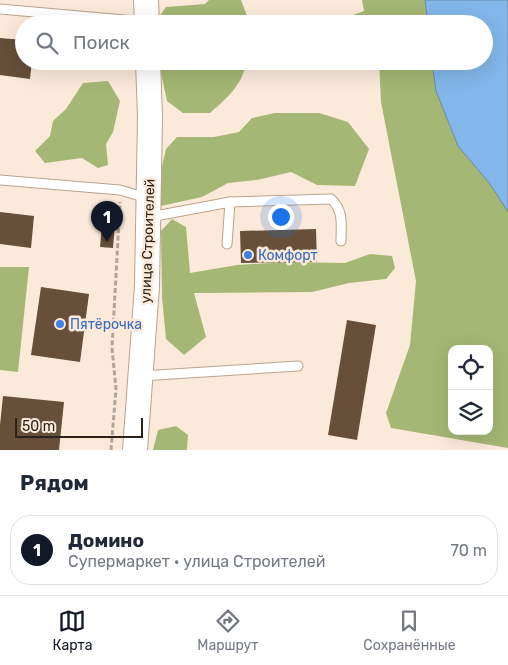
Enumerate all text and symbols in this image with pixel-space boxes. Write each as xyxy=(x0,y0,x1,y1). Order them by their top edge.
search box xyxy=(15,15,493,70)
icon: search xyxy=(33,29,61,57)
text: Поиск xyxy=(73,31,130,54)
street label: улица Строителей xyxy=(137,178,159,304)
pin: 1 xyxy=(91,201,123,242)
your location xyxy=(268,204,294,230)
place label: Комфорт xyxy=(258,247,318,264)
marker: Комфорт xyxy=(242,249,254,261)
place label: Пятёрочка xyxy=(70,316,142,333)
marker: Пятёрочка xyxy=(54,318,66,330)
map controls xyxy=(448,345,493,435)
button: locate xyxy=(448,345,493,390)
button: layers xyxy=(448,390,493,435)
scale bar xyxy=(15,415,142,438)
text: 50 m xyxy=(22,418,55,435)
text: Рядом xyxy=(20,470,89,495)
text: Домино xyxy=(68,529,144,552)
text: 1 xyxy=(33,541,41,560)
text: 70 m xyxy=(450,541,487,560)
text: Супермаркет · улица Строителей xyxy=(68,552,325,571)
tab: Карта xyxy=(52,607,92,654)
tab: Маршрут xyxy=(197,607,258,654)
tab: Сохранённые xyxy=(363,607,456,654)

